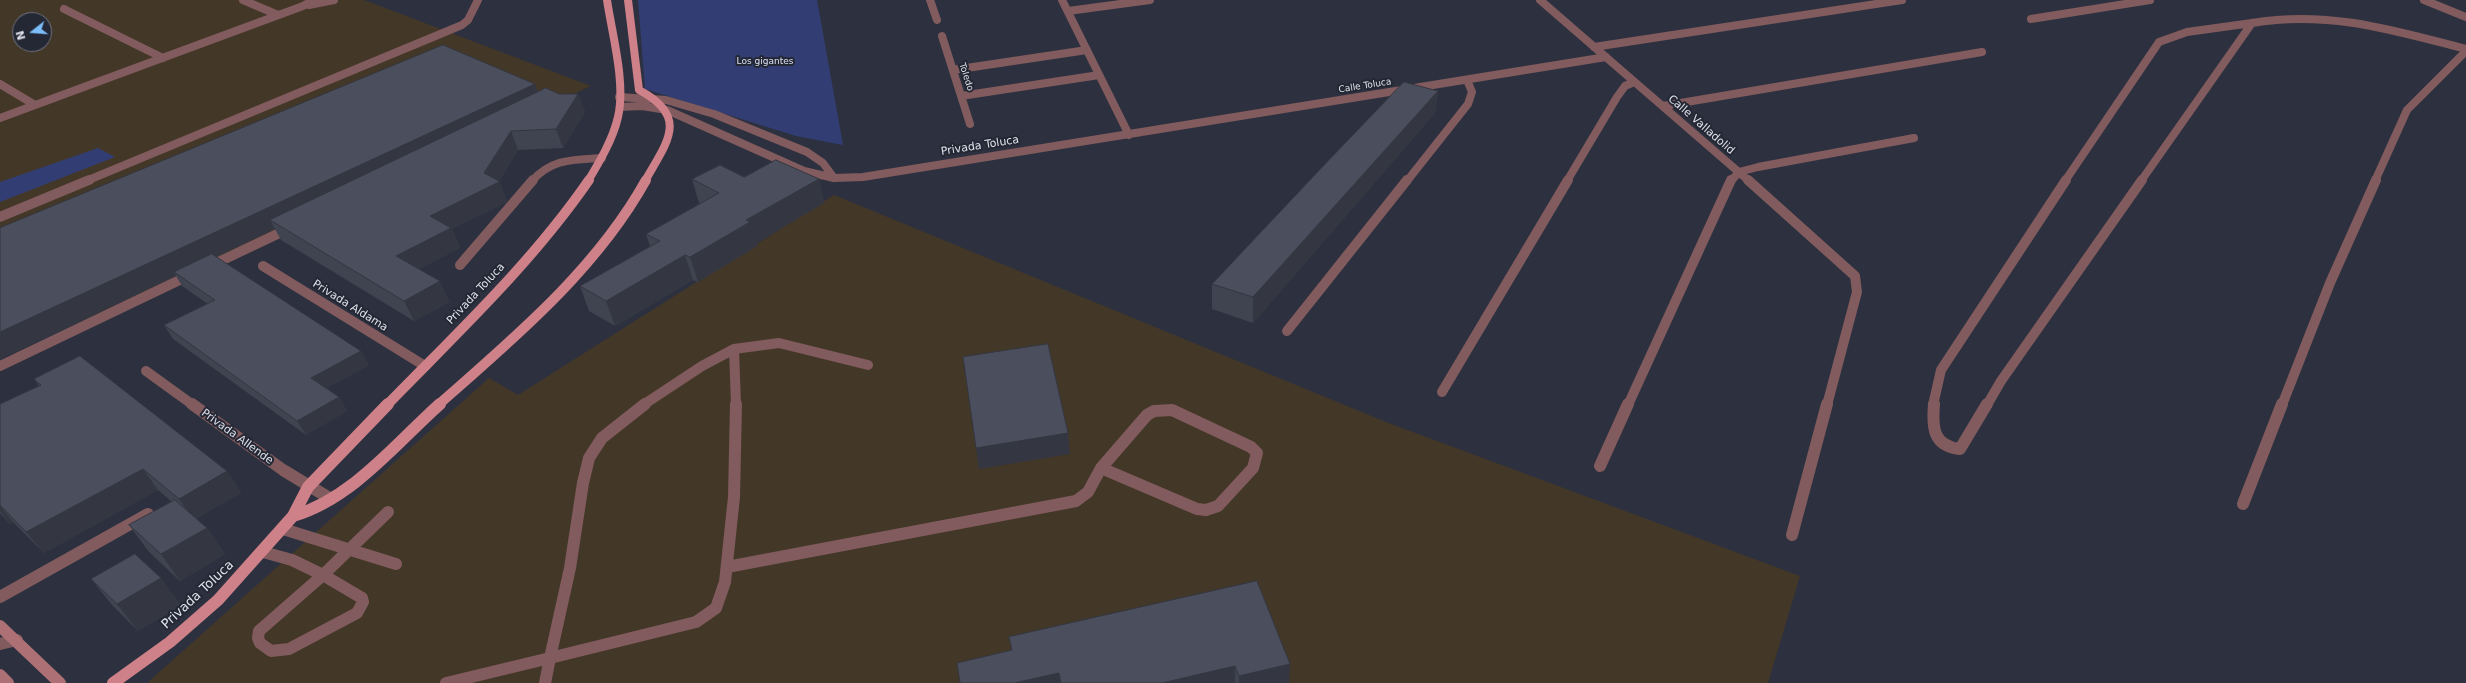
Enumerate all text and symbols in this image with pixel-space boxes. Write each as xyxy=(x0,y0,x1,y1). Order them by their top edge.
north arrow xyxy=(12,12,52,52)
text: N xyxy=(13,29,29,42)
park label: Los gigantes xyxy=(737,57,793,67)
street label: Toledo xyxy=(956,62,976,92)
street label: Calle Toluca xyxy=(1338,76,1392,96)
street label: Calle Valladolid xyxy=(1665,93,1737,157)
street label: Privada Toluca xyxy=(940,133,1020,159)
street label: Privada Toluca xyxy=(444,261,508,327)
street label: Privada Aldama xyxy=(310,278,390,334)
street label: Privada Allende xyxy=(198,406,276,468)
street label: Privada Toluca xyxy=(159,558,237,632)

